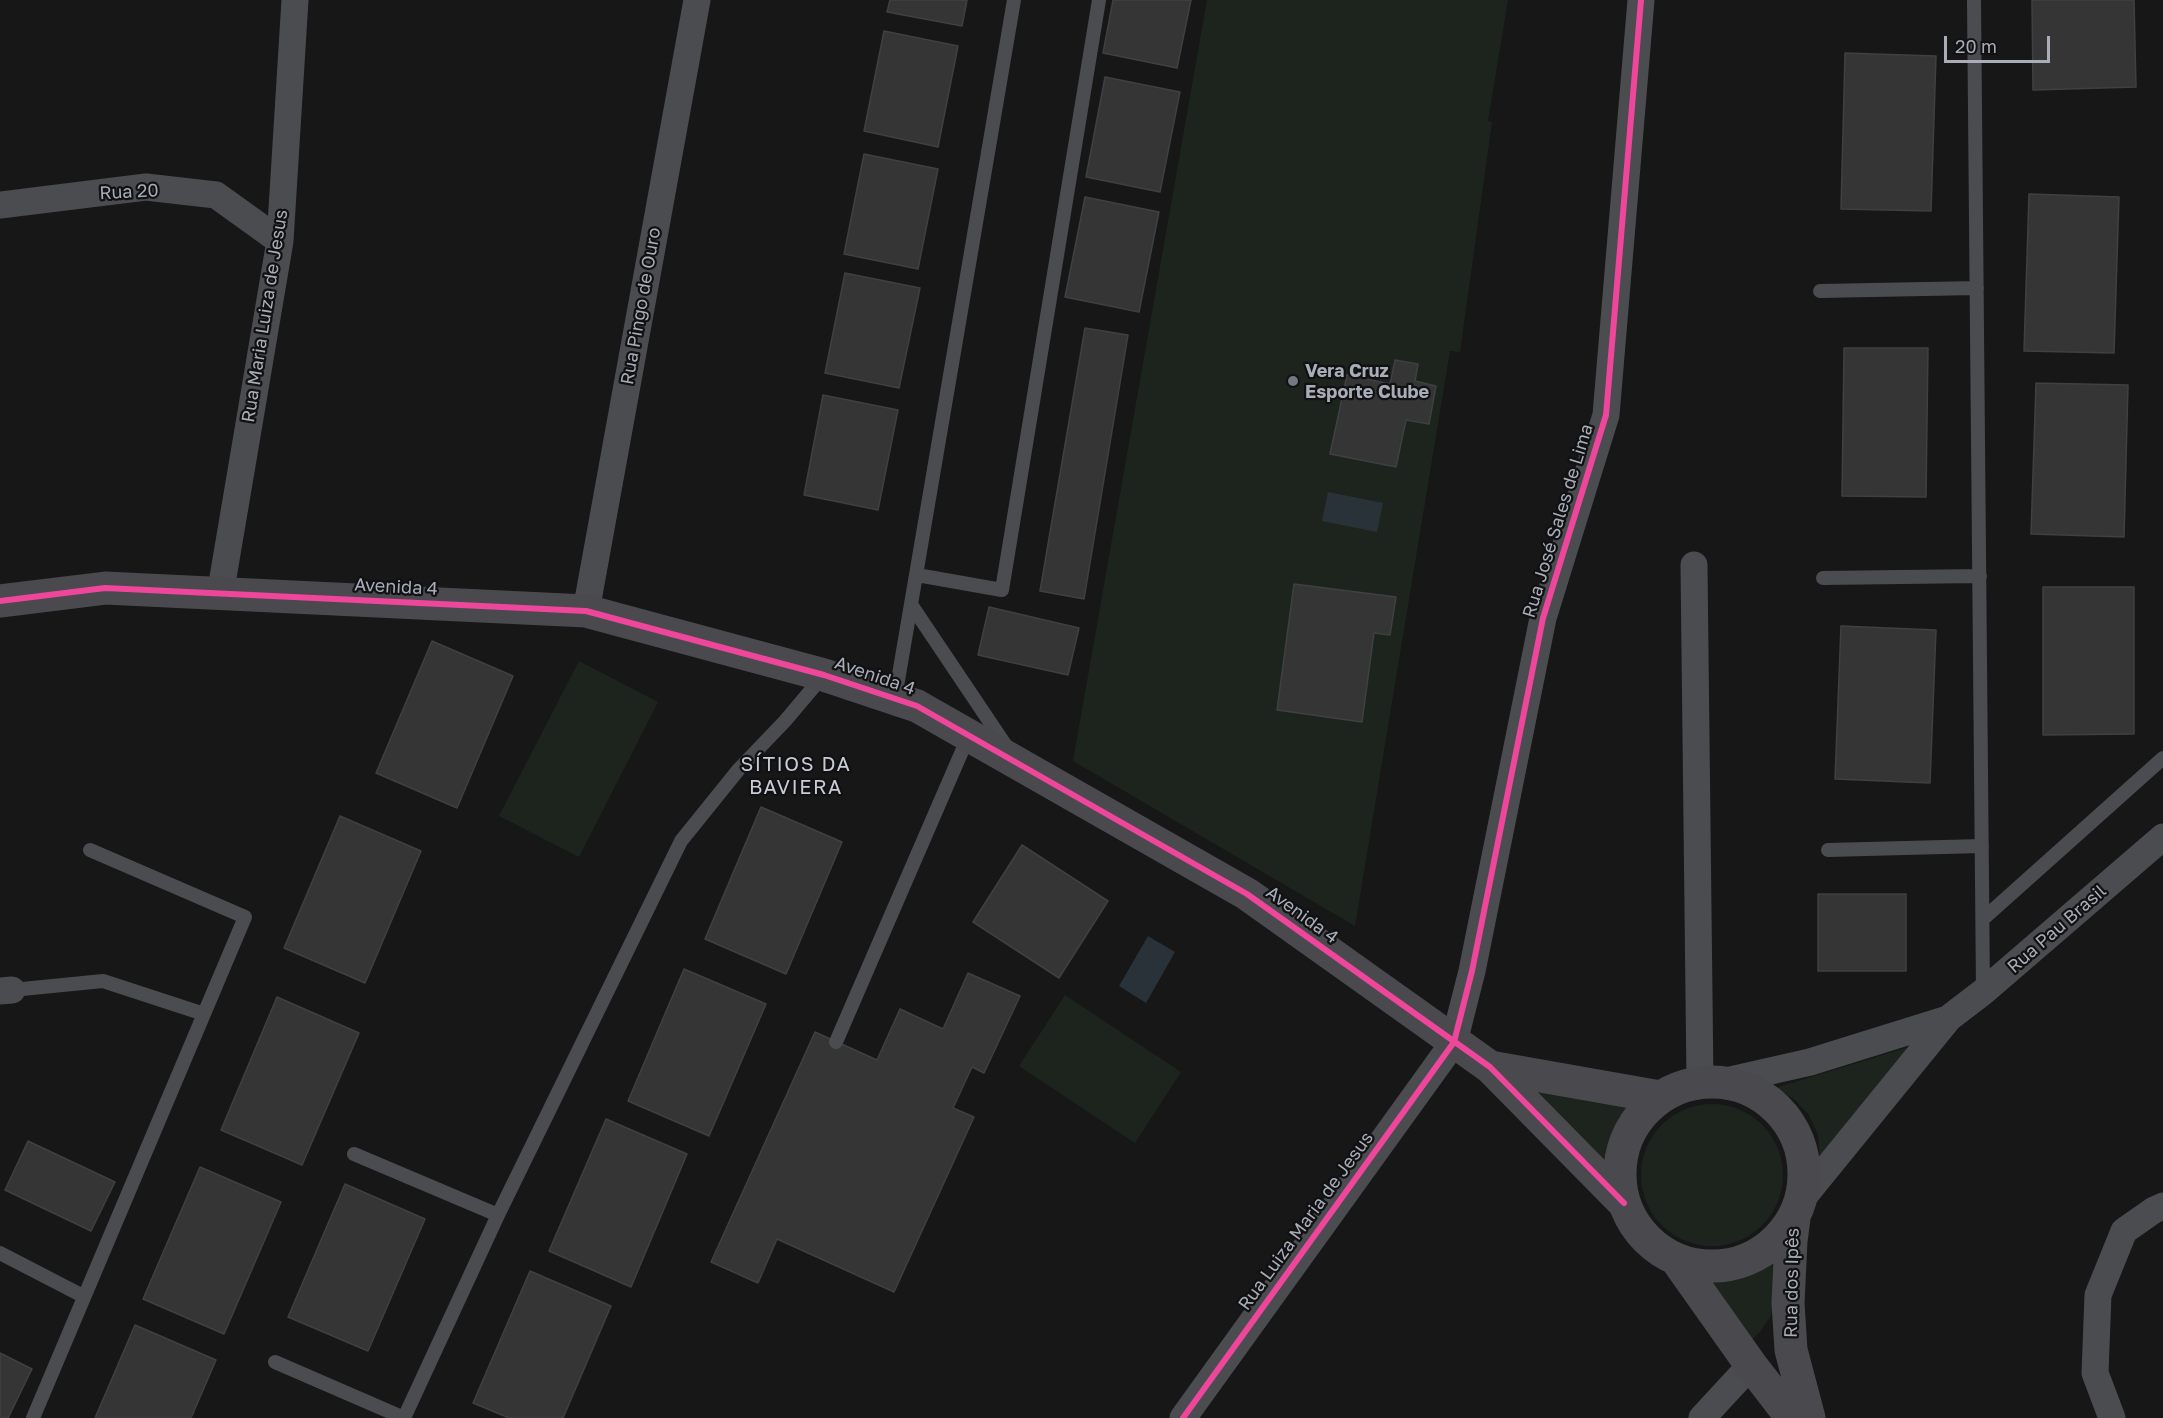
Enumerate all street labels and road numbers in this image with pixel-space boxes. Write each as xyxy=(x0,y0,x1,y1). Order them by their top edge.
street label: Rua 20 xyxy=(99,180,159,204)
street label: Rua Maria Luiza de Jesus xyxy=(237,208,293,424)
street label: Rua Pingo de Ouro xyxy=(617,226,665,386)
street label: Rua José Sales de Lima xyxy=(1518,421,1598,621)
street label: Avenida 4 xyxy=(354,574,438,600)
street label: Avenida 4 xyxy=(832,652,918,700)
street label: Rua Pau Brasil xyxy=(2003,880,2111,978)
street label: Avenida 4 xyxy=(1262,882,1342,948)
street label: Rua Luiza Maria de Jesus xyxy=(1234,1127,1378,1315)
street label: Rua dos Ipês xyxy=(1780,1228,1804,1338)

